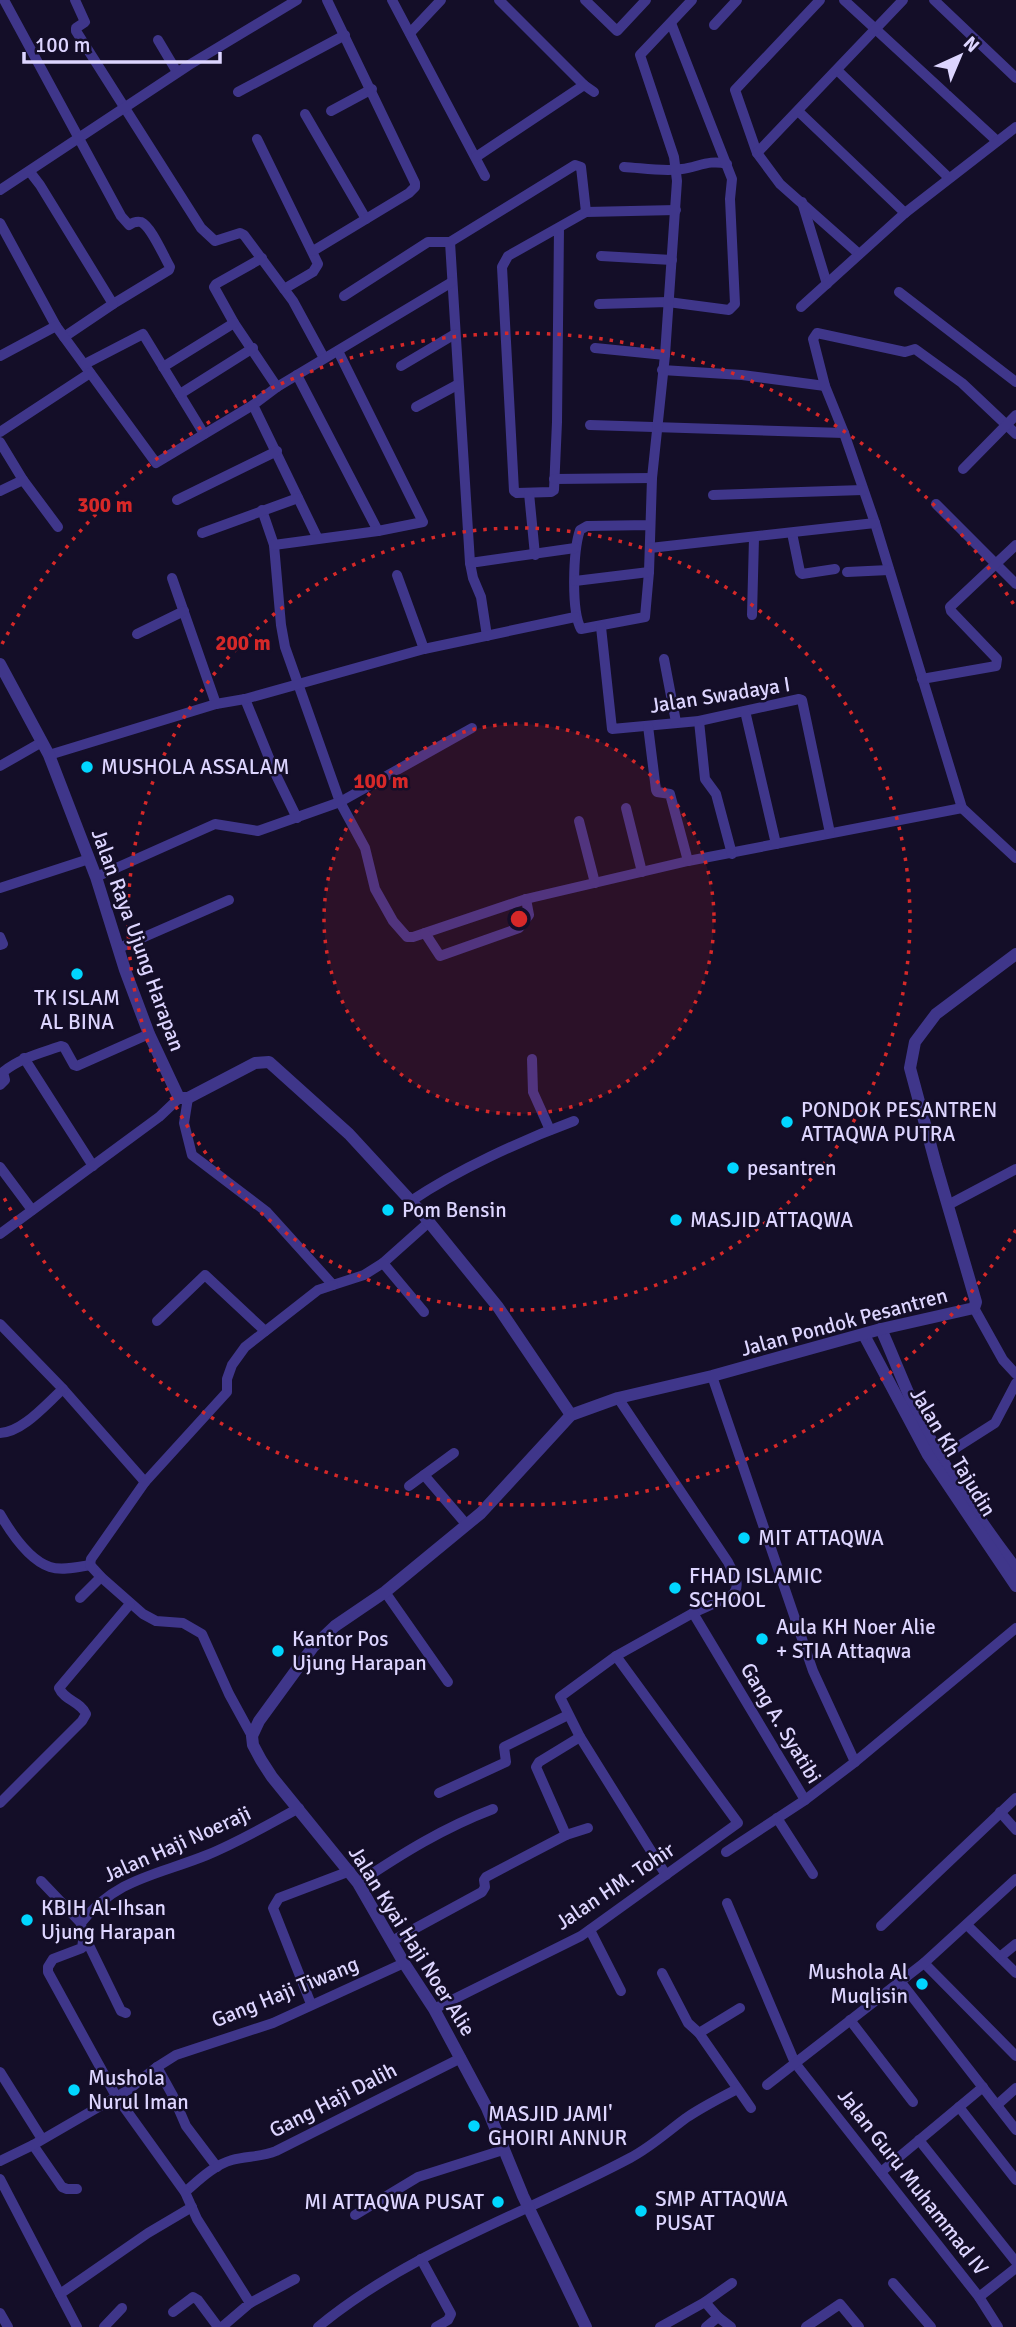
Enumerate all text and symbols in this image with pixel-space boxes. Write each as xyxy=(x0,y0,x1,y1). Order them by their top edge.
scale bar xyxy=(24,21,220,65)
north arrow xyxy=(925,21,995,91)
text: N xyxy=(958,31,984,58)
text: 100 m xyxy=(35,32,90,58)
text: 300 m xyxy=(77,492,133,518)
text: 200 m xyxy=(215,630,271,656)
street label: Jalan Swadaya I xyxy=(648,671,792,719)
place label: MUSHOLA ASSALAM xyxy=(101,754,289,780)
marker: MUSHOLA ASSALAM xyxy=(79,759,95,775)
text: 100 m xyxy=(353,768,409,794)
street label: Jalan Raya Ujung Harapan xyxy=(86,825,190,1055)
centre of rings xyxy=(507,907,531,931)
marker: TK ISLAM AL BINA xyxy=(69,966,85,982)
place label: TK ISLAM AL BINA xyxy=(34,985,120,1035)
place label: PONDOK PESANTREN ATTAQWA PUTRA xyxy=(801,1097,997,1147)
marker: PONDOK PESANTREN ATTAQWA PUTRA xyxy=(779,1114,795,1130)
place label: pesantren xyxy=(747,1155,837,1181)
marker: pesantren xyxy=(725,1160,741,1176)
place label: Pom Bensin xyxy=(402,1197,507,1223)
marker: Pom Bensin xyxy=(380,1202,396,1218)
place label: MASJID ATTAQWA xyxy=(690,1207,853,1233)
marker: MASJID ATTAQWA xyxy=(668,1212,684,1228)
street label: Jalan Pondok Pesantren xyxy=(738,1282,950,1362)
street label: Jalan Kh Tajudin xyxy=(904,1383,1002,1521)
place label: MIT ATTAQWA xyxy=(758,1525,884,1551)
marker: MIT ATTAQWA xyxy=(736,1530,752,1546)
place label: FHAD ISLAMIC SCHOOL xyxy=(689,1563,822,1613)
marker: FHAD ISLAMIC SCHOOL xyxy=(667,1580,683,1596)
place label: Aula KH Noer Alie + STIA Attaqwa xyxy=(776,1614,936,1664)
place label: Kantor Pos Ujung Harapan xyxy=(292,1626,427,1676)
marker: Aula KH Noer Alie + STIA Attaqwa xyxy=(754,1631,770,1647)
marker: Kantor Pos Ujung Harapan xyxy=(270,1643,286,1659)
street label: Gang A. Syatibi xyxy=(735,1658,827,1788)
street label: Jalan Haji Noeraji xyxy=(99,1800,255,1888)
street label: Jalan HM. Tohir xyxy=(551,1836,680,1935)
street label: Jalan Kyai Haji Noer Alie xyxy=(343,1841,481,2041)
place label: KBIH Al-Ihsan Ujung Harapan xyxy=(41,1895,176,1945)
marker: KBIH Al-Ihsan Ujung Harapan xyxy=(19,1912,35,1928)
street label: Gang Haji Tiwang xyxy=(208,1951,362,2033)
place label: Mushola Al Muqlisin xyxy=(808,1959,908,2009)
marker: Mushola Al Muqlisin xyxy=(914,1976,930,1992)
street label: Gang Haji Dalih xyxy=(265,2057,401,2143)
place label: Mushola Nurul Iman xyxy=(88,2065,189,2115)
marker: Mushola Nurul Iman xyxy=(66,2082,82,2098)
street label: Jalan Guru Muhammad IV xyxy=(832,2083,994,2281)
place label: MASJID JAMI' GHOIRI ANNUR xyxy=(488,2101,627,2151)
marker: MASJID JAMI' GHOIRI ANNUR xyxy=(466,2118,482,2134)
place label: SMP ATTAQWA PUSAT xyxy=(655,2186,788,2236)
place label: MI ATTAQWA PUSAT xyxy=(304,2189,485,2215)
marker: MI ATTAQWA PUSAT xyxy=(490,2194,506,2210)
marker: SMP ATTAQWA PUSAT xyxy=(633,2203,649,2219)

